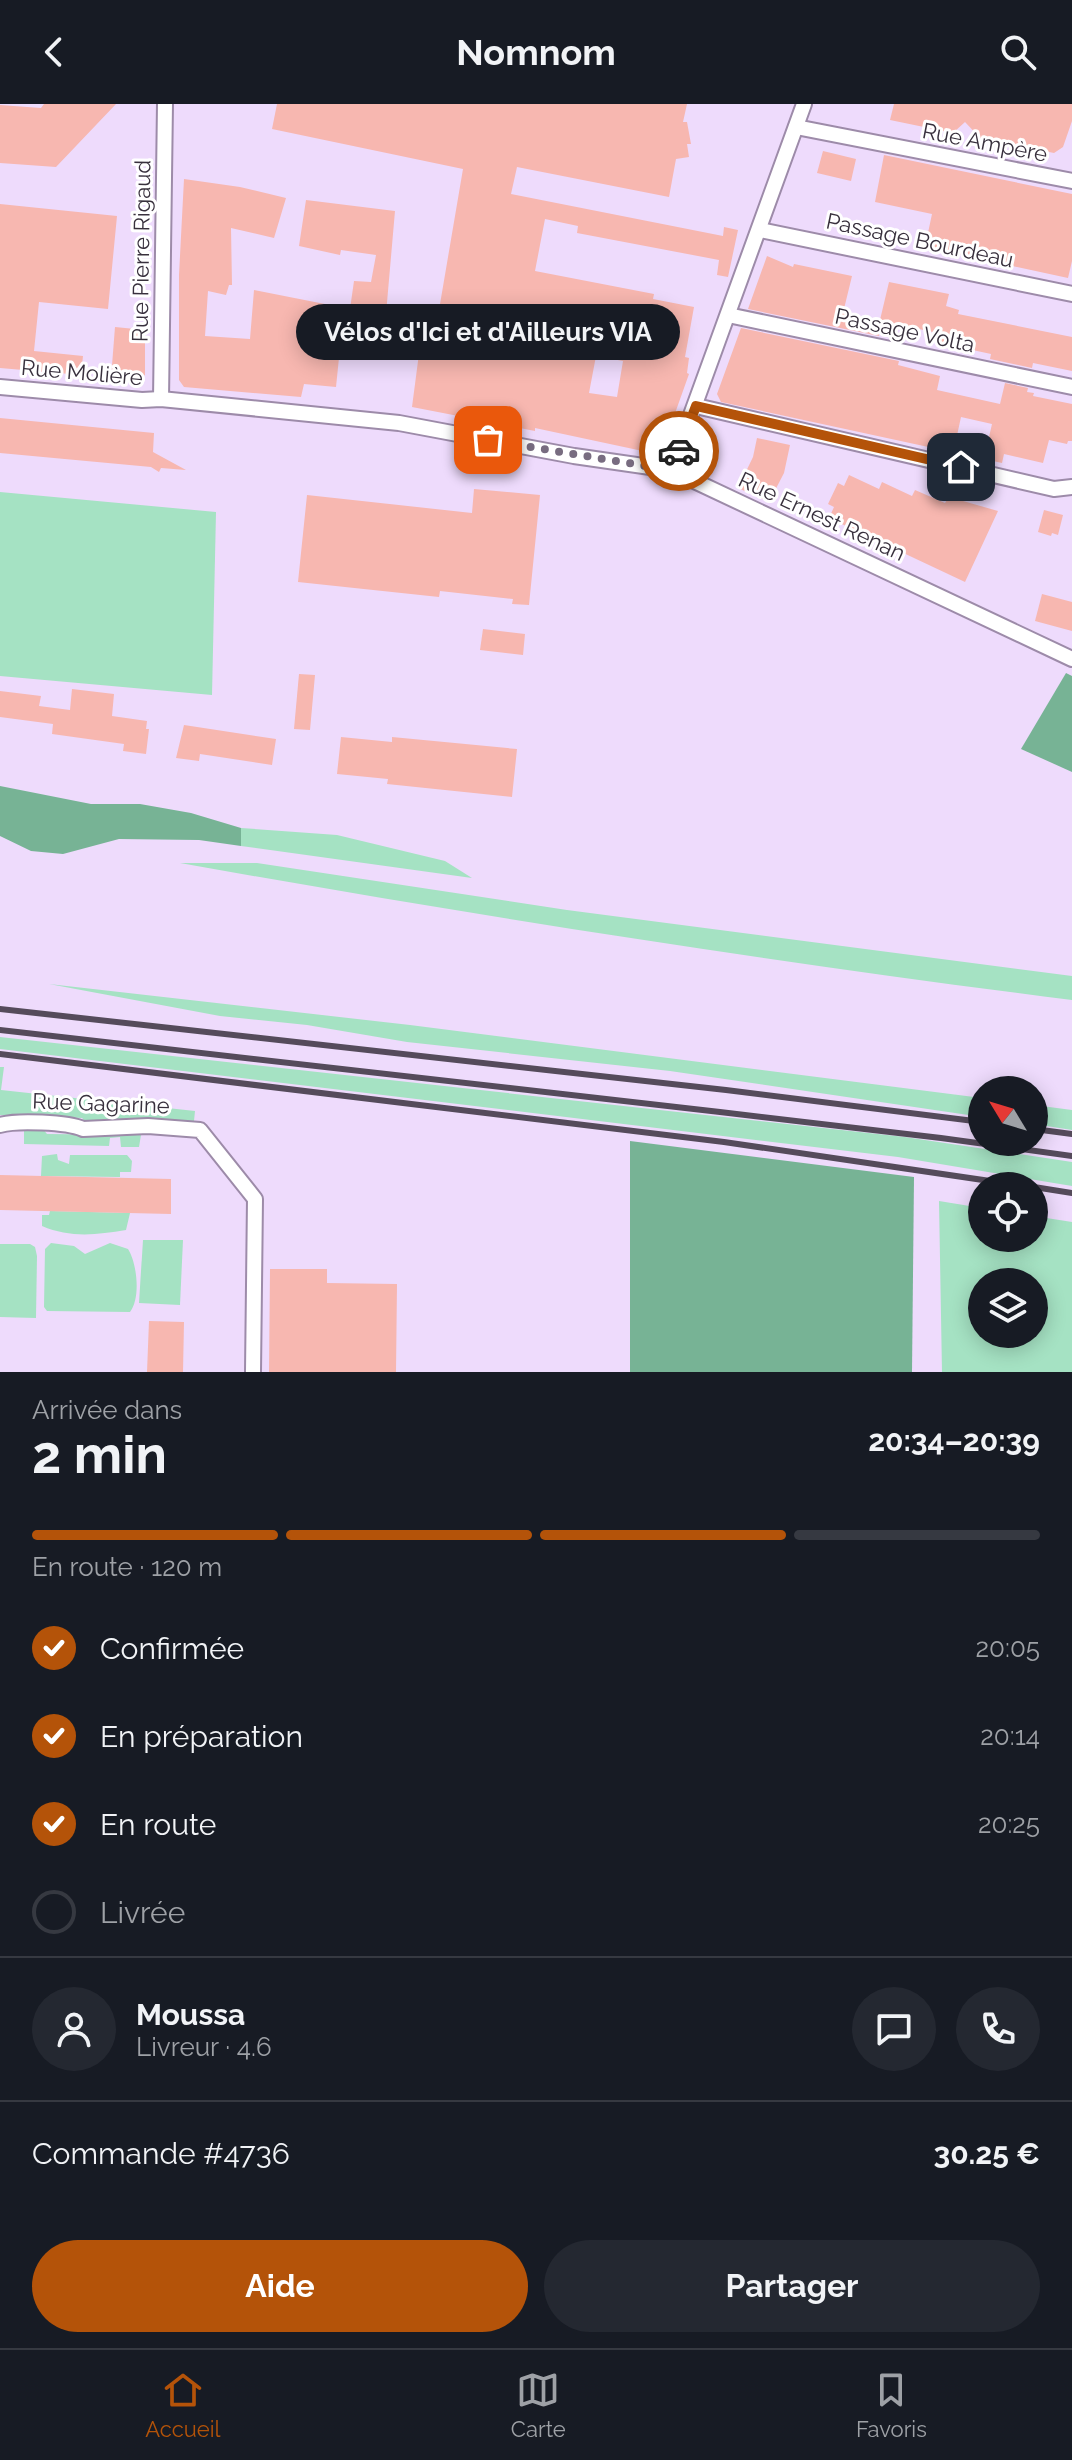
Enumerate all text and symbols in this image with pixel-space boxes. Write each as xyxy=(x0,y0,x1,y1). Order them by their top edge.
icon: back xyxy=(32,30,76,74)
icon: search xyxy=(996,30,1040,74)
text: Nomnom xyxy=(456,31,616,73)
street label: Rue Ampère xyxy=(920,117,1050,167)
street label: Rue Pierre Rigaud xyxy=(126,160,156,342)
street label: Passage Bourdeau xyxy=(824,207,1016,273)
street label: Passage Volta xyxy=(833,303,977,357)
callout: Vélos d'Ici et d'Ailleurs VIA xyxy=(296,304,680,360)
text: Vélos d'Ici et d'Ailleurs VIA xyxy=(324,317,652,347)
street label: Rue Molière xyxy=(20,354,144,390)
pin xyxy=(454,406,522,474)
courier xyxy=(639,411,719,491)
icon: bag xyxy=(466,418,510,462)
icon: car xyxy=(657,429,701,473)
pin xyxy=(927,433,995,501)
icon: home xyxy=(939,445,983,489)
street label: Rue Ernest Renan xyxy=(735,466,909,566)
north arrow xyxy=(968,1076,1048,1156)
map controls xyxy=(968,1076,1048,1348)
street label: Rue Gagarine xyxy=(32,1088,170,1118)
button: locate xyxy=(968,1172,1048,1252)
button: layers xyxy=(968,1268,1048,1348)
text: Arrivée dans xyxy=(32,1395,182,1425)
text: 20:34–20:39 xyxy=(868,1423,1040,1458)
text: 2 min xyxy=(32,1424,167,1485)
text: En route · 120 m xyxy=(32,1552,222,1582)
icon: check xyxy=(32,1626,76,1670)
text: Confirmée xyxy=(100,1631,244,1666)
text: 20:05 xyxy=(976,1633,1040,1663)
icon: check xyxy=(32,1714,76,1758)
text: En préparation xyxy=(100,1719,303,1754)
text: 20:14 xyxy=(980,1721,1040,1751)
icon: check xyxy=(32,1802,76,1846)
text: En route xyxy=(100,1807,216,1842)
text: 20:25 xyxy=(978,1809,1040,1839)
text: Livrée xyxy=(100,1895,185,1930)
button: person xyxy=(32,1987,116,2071)
button: chat xyxy=(852,1987,936,2071)
button: phone xyxy=(956,1987,1040,2071)
text: Moussa xyxy=(136,1997,245,2032)
text: Livreur · 4.6 xyxy=(136,2032,272,2062)
text: Commande #4736 xyxy=(32,2136,290,2171)
text: 30.25 € xyxy=(933,2136,1040,2171)
button: Aide xyxy=(32,2240,528,2332)
button: Partager xyxy=(544,2240,1040,2332)
tab: Accueil xyxy=(145,2368,221,2442)
tab: Carte xyxy=(511,2368,566,2442)
tab: Favoris xyxy=(856,2368,927,2442)

